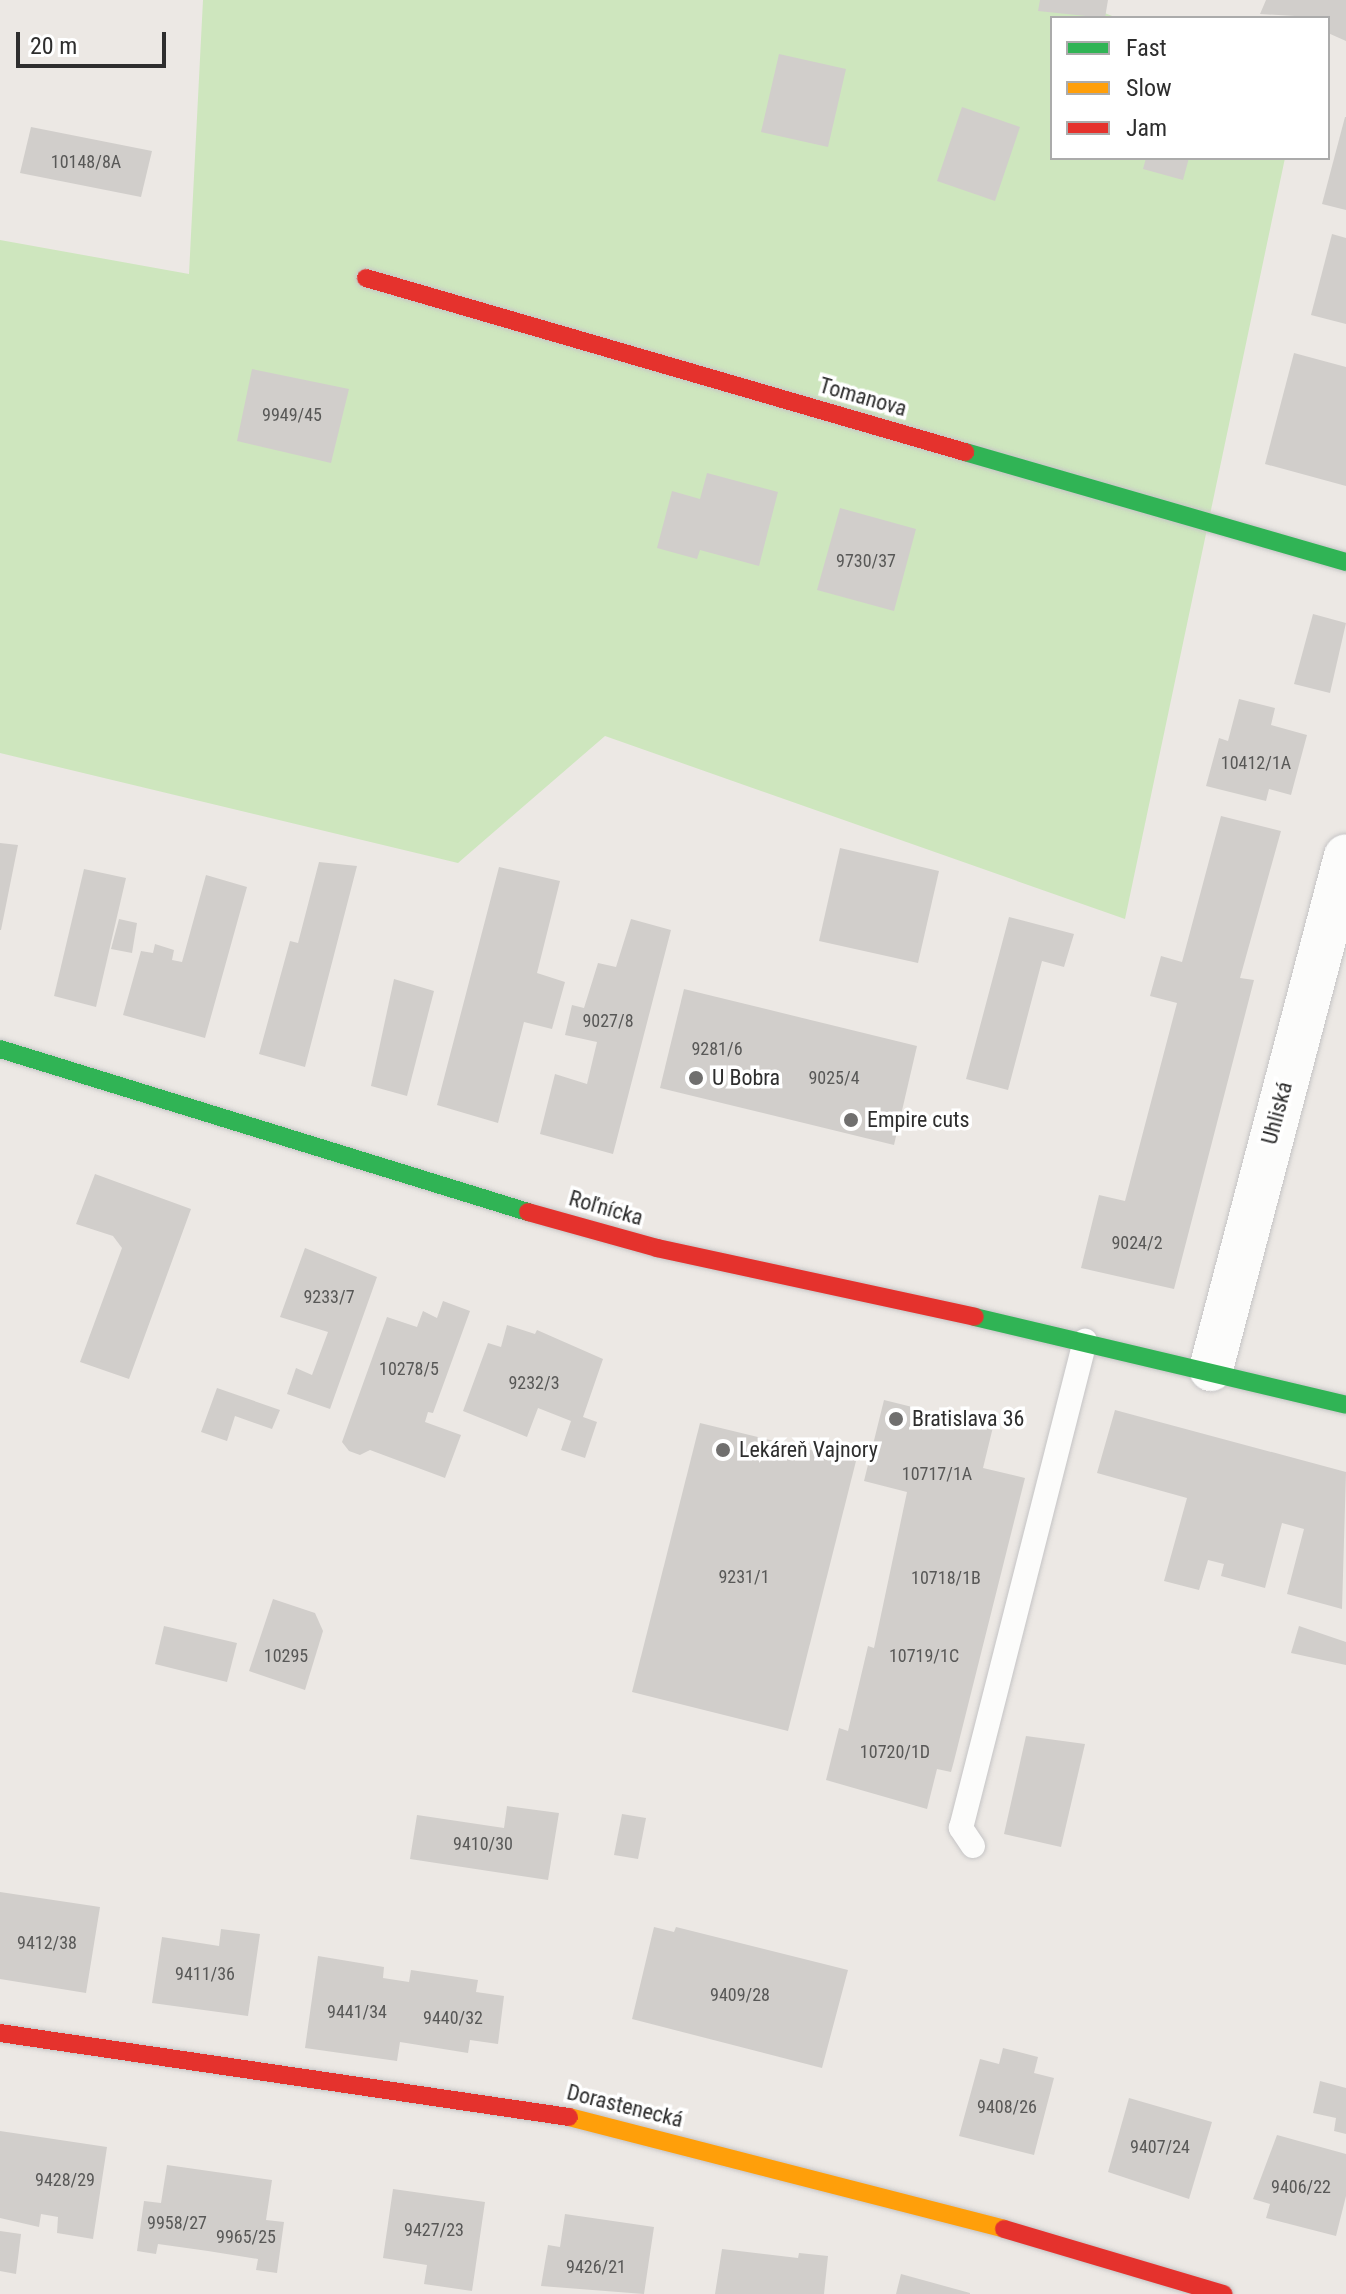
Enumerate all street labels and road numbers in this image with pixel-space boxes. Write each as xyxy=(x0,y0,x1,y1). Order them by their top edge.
street label: Tomanova xyxy=(816,372,910,422)
street label: Uhliská xyxy=(1256,1079,1298,1147)
street label: Roľnícka xyxy=(566,1185,646,1231)
street label: Dorastenecká xyxy=(564,2079,686,2133)

